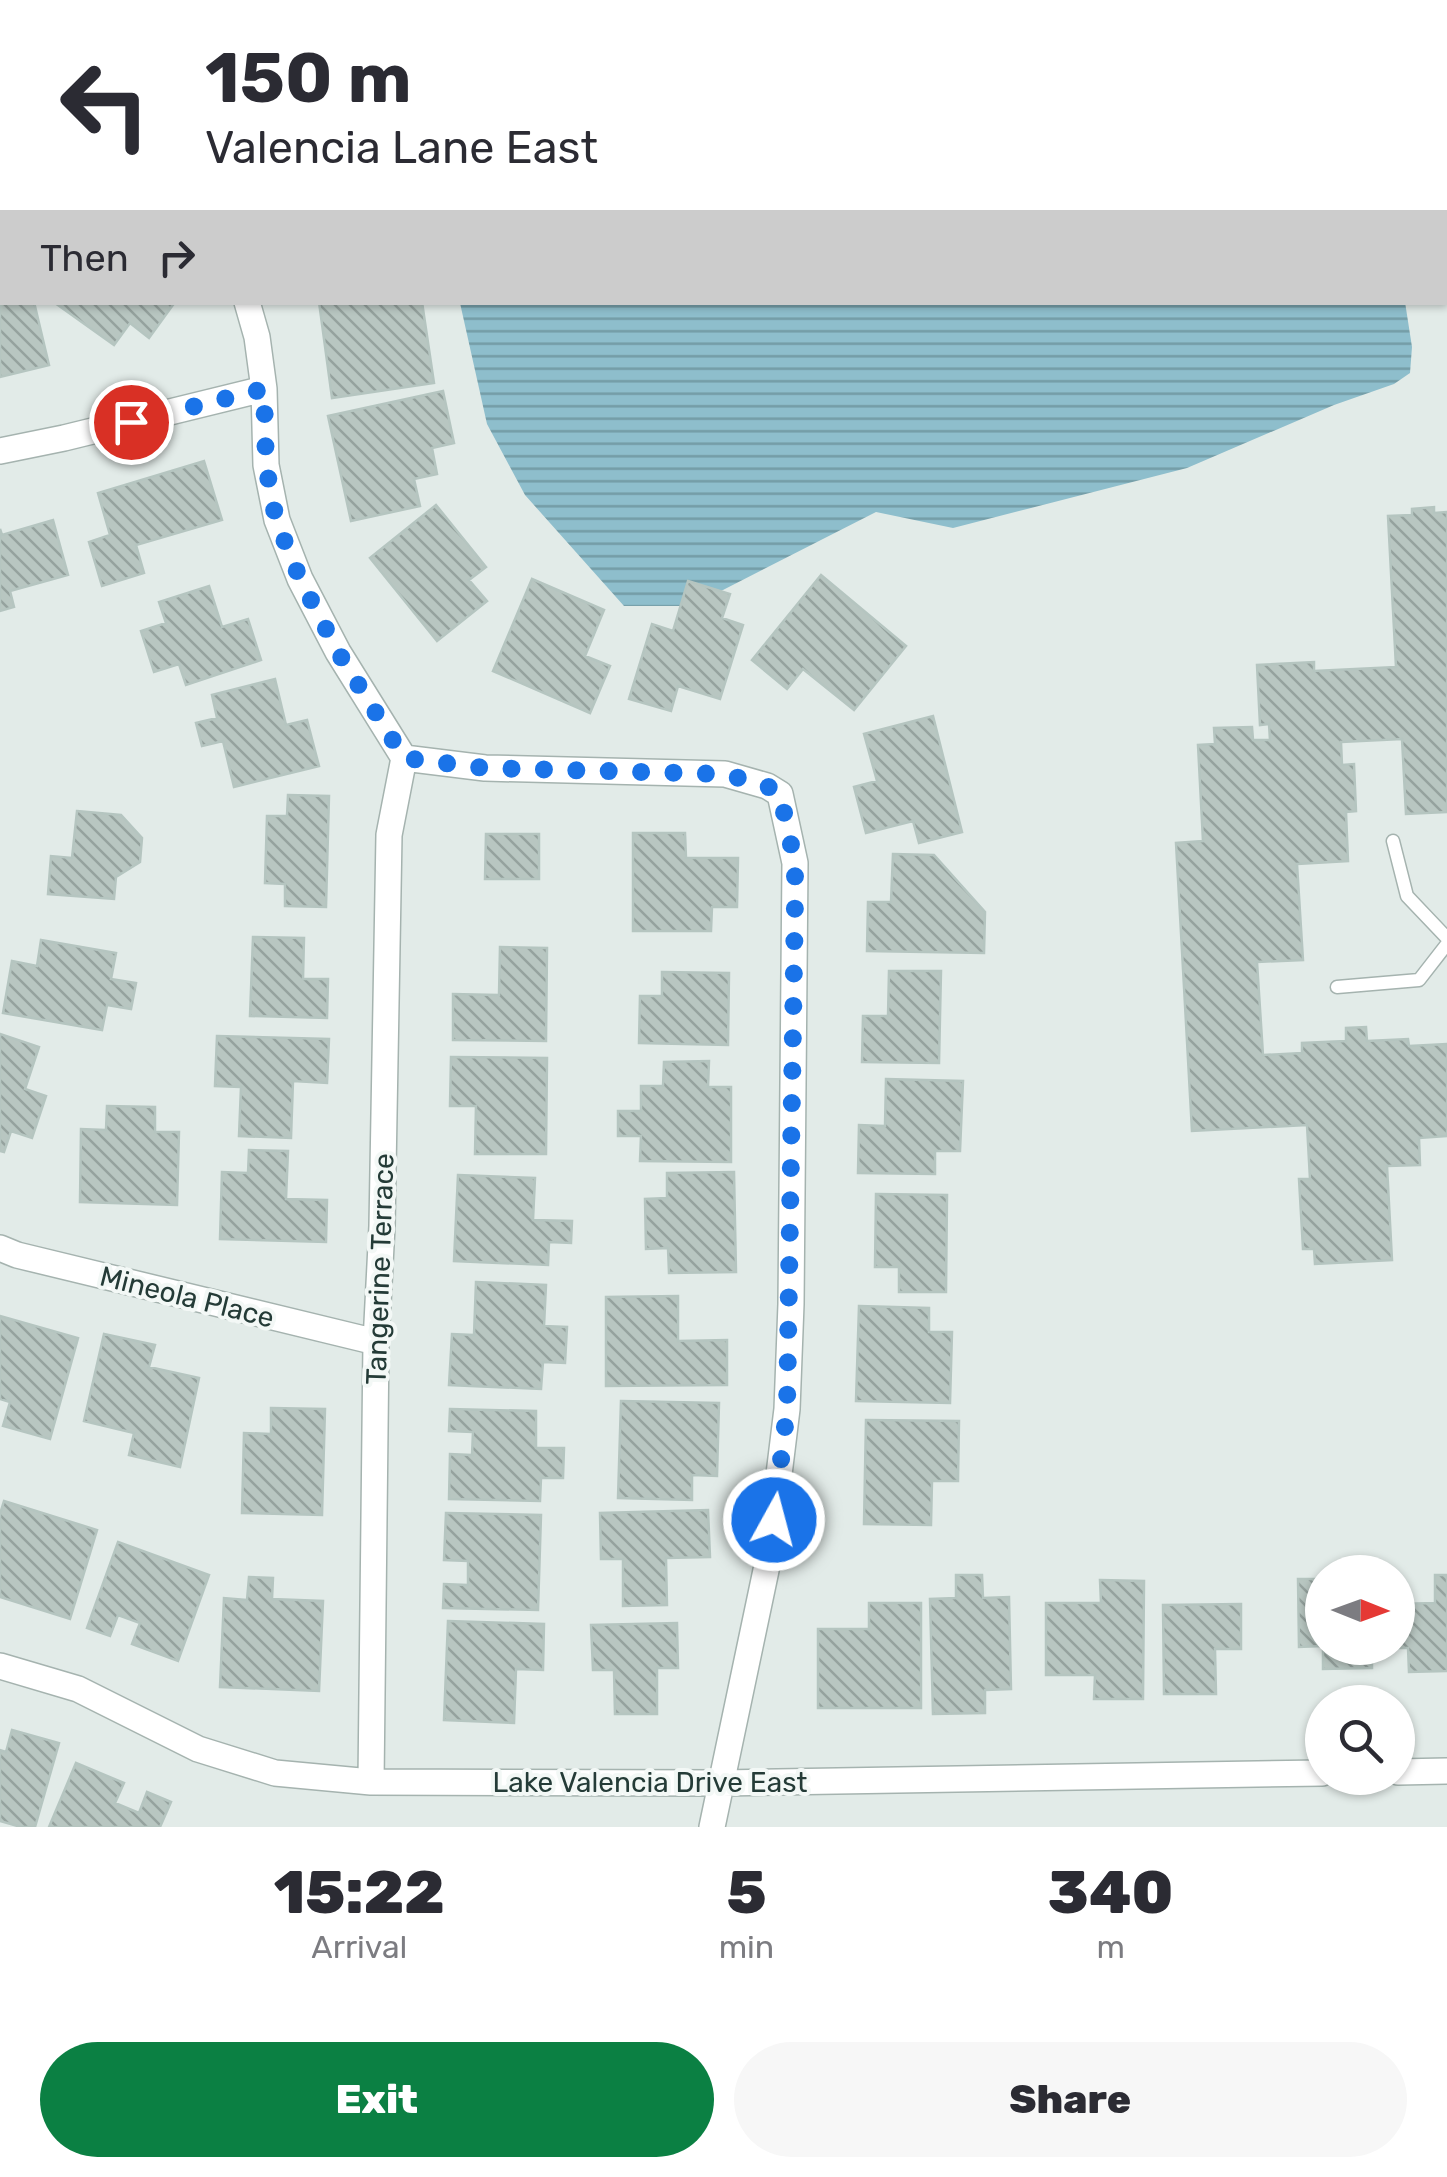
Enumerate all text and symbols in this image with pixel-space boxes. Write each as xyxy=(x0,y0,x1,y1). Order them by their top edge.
text: 150 m xyxy=(205,37,412,120)
icon: left xyxy=(40,40,170,170)
text: Valencia Lane East xyxy=(205,121,598,174)
icon: right xyxy=(149,230,204,285)
text: Then xyxy=(40,235,129,281)
pin xyxy=(89,380,174,465)
icon: arrive xyxy=(104,395,159,450)
street label: Tangerine Terrace xyxy=(359,1153,401,1385)
street label: Mineola Place xyxy=(97,1259,277,1335)
position arrow xyxy=(722,1468,826,1572)
north arrow xyxy=(1305,1555,1415,1665)
map controls xyxy=(1305,1555,1415,1795)
button: search xyxy=(1305,1685,1415,1795)
street label: Lake Valencia Drive East xyxy=(493,1766,807,1799)
text: 15:22 xyxy=(274,1857,445,1928)
text: 5 xyxy=(726,1857,766,1928)
text: 340 xyxy=(1048,1857,1173,1928)
text: Arrival xyxy=(311,1928,407,1966)
text: min xyxy=(719,1928,774,1966)
text: m xyxy=(1096,1928,1125,1966)
button: Exit xyxy=(40,2042,714,2157)
button: Share xyxy=(734,2042,1407,2157)

